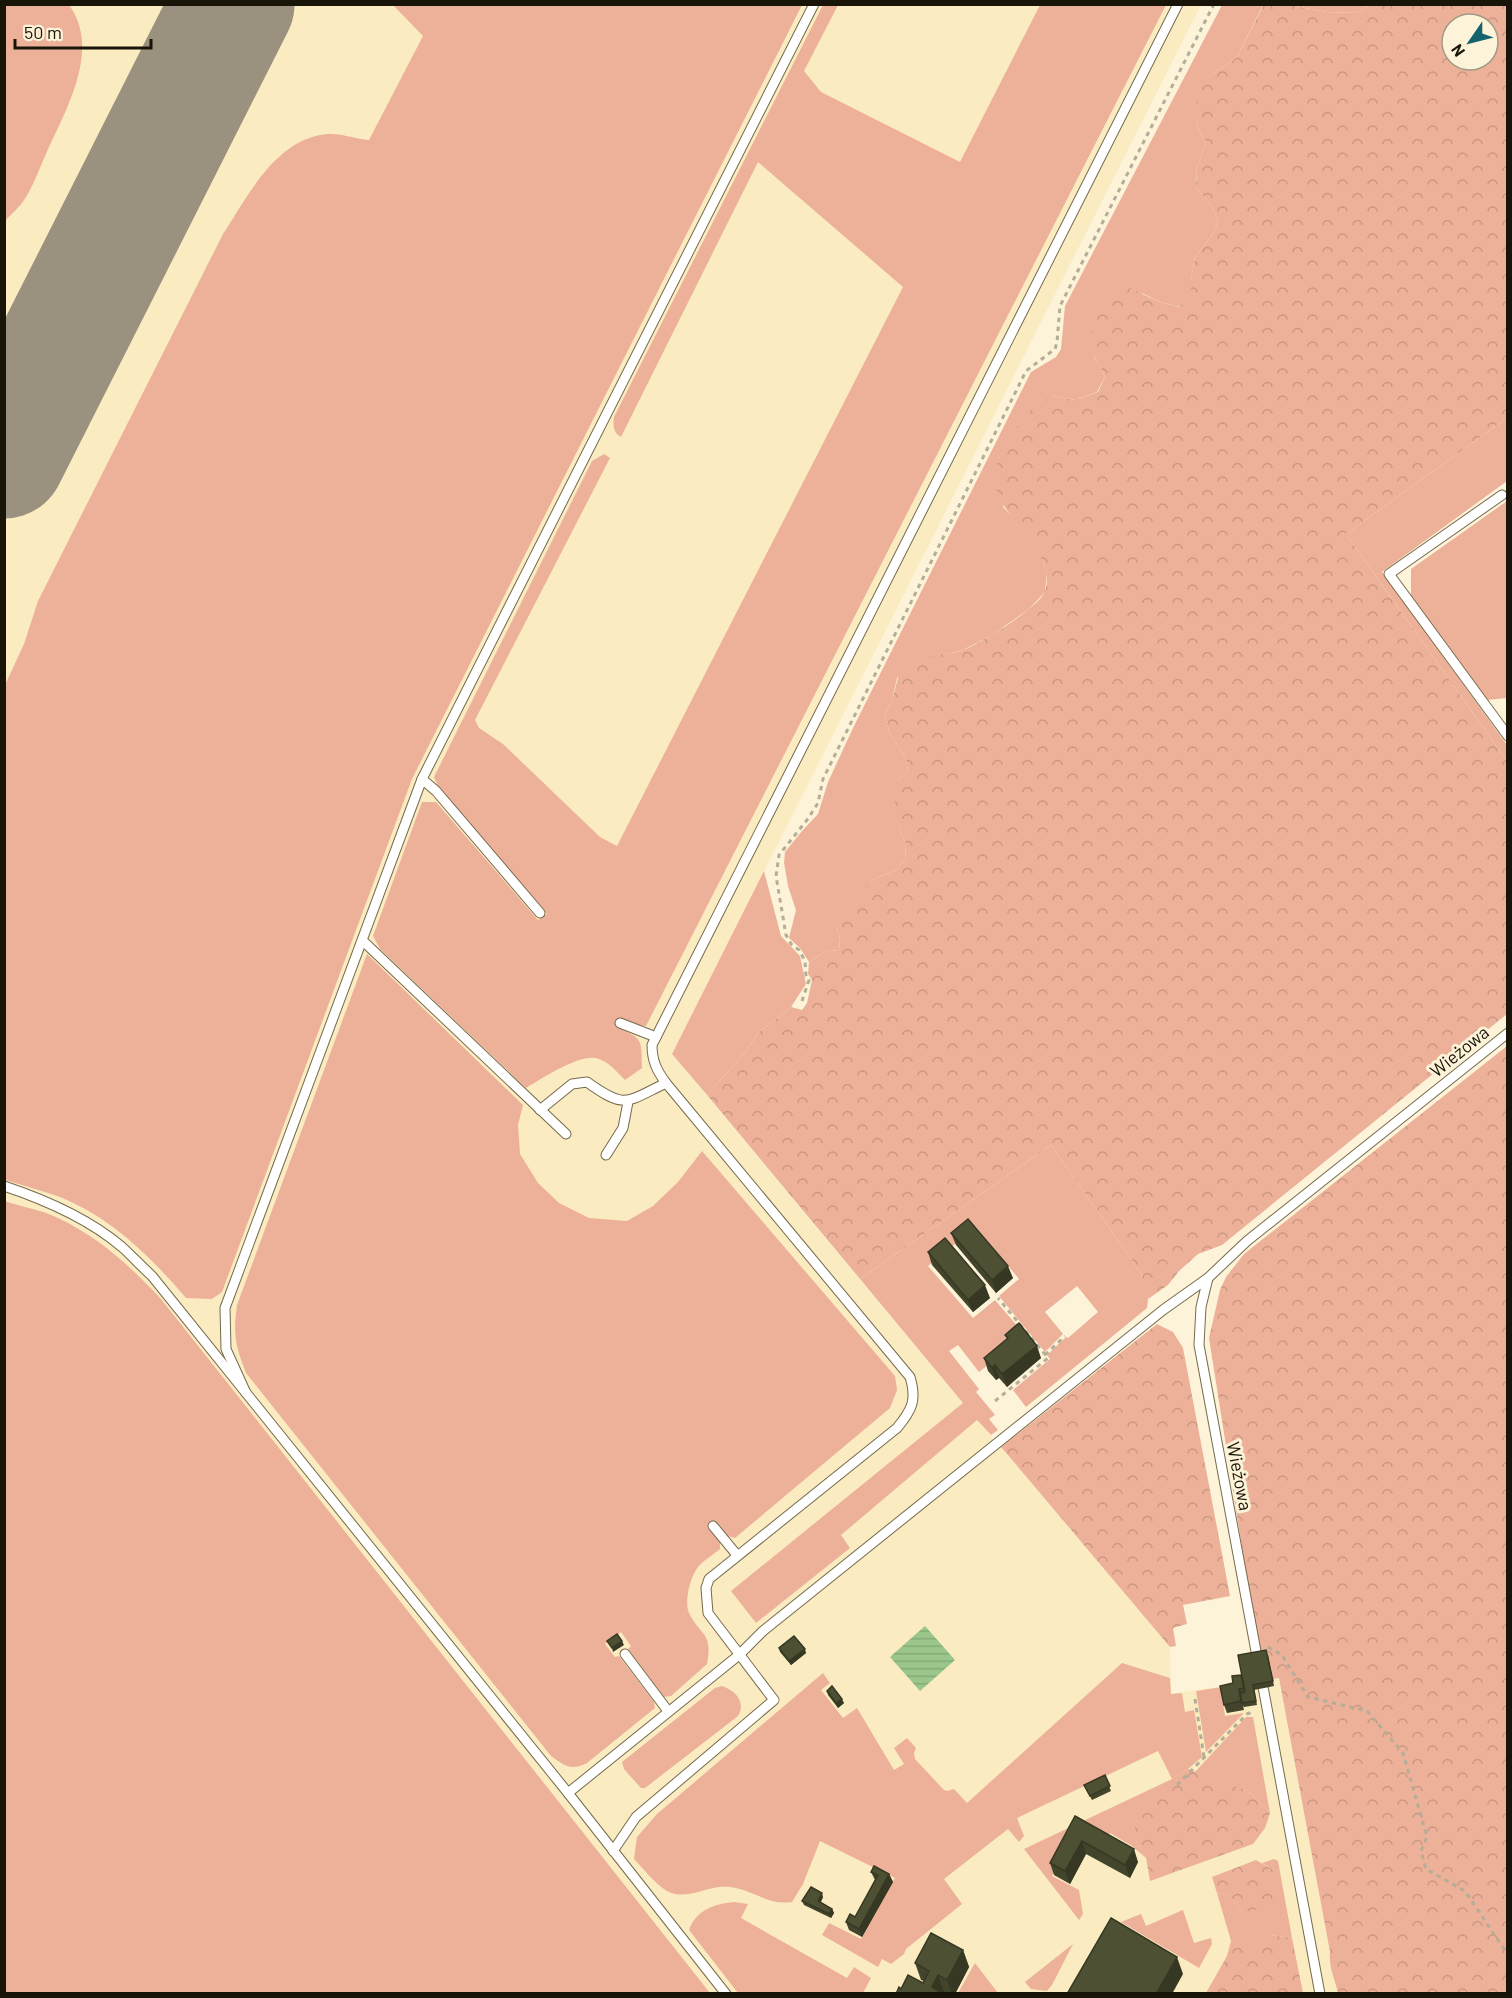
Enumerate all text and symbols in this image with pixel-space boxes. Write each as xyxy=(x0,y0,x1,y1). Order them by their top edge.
scale bar xyxy=(15,12,152,50)
north arrow xyxy=(1440,12,1500,72)
text: 50 m xyxy=(24,21,62,43)
text: N xyxy=(1446,41,1468,61)
street label: Wieżowa xyxy=(1425,1021,1493,1081)
street label: Wieżowa xyxy=(1223,1440,1257,1512)

